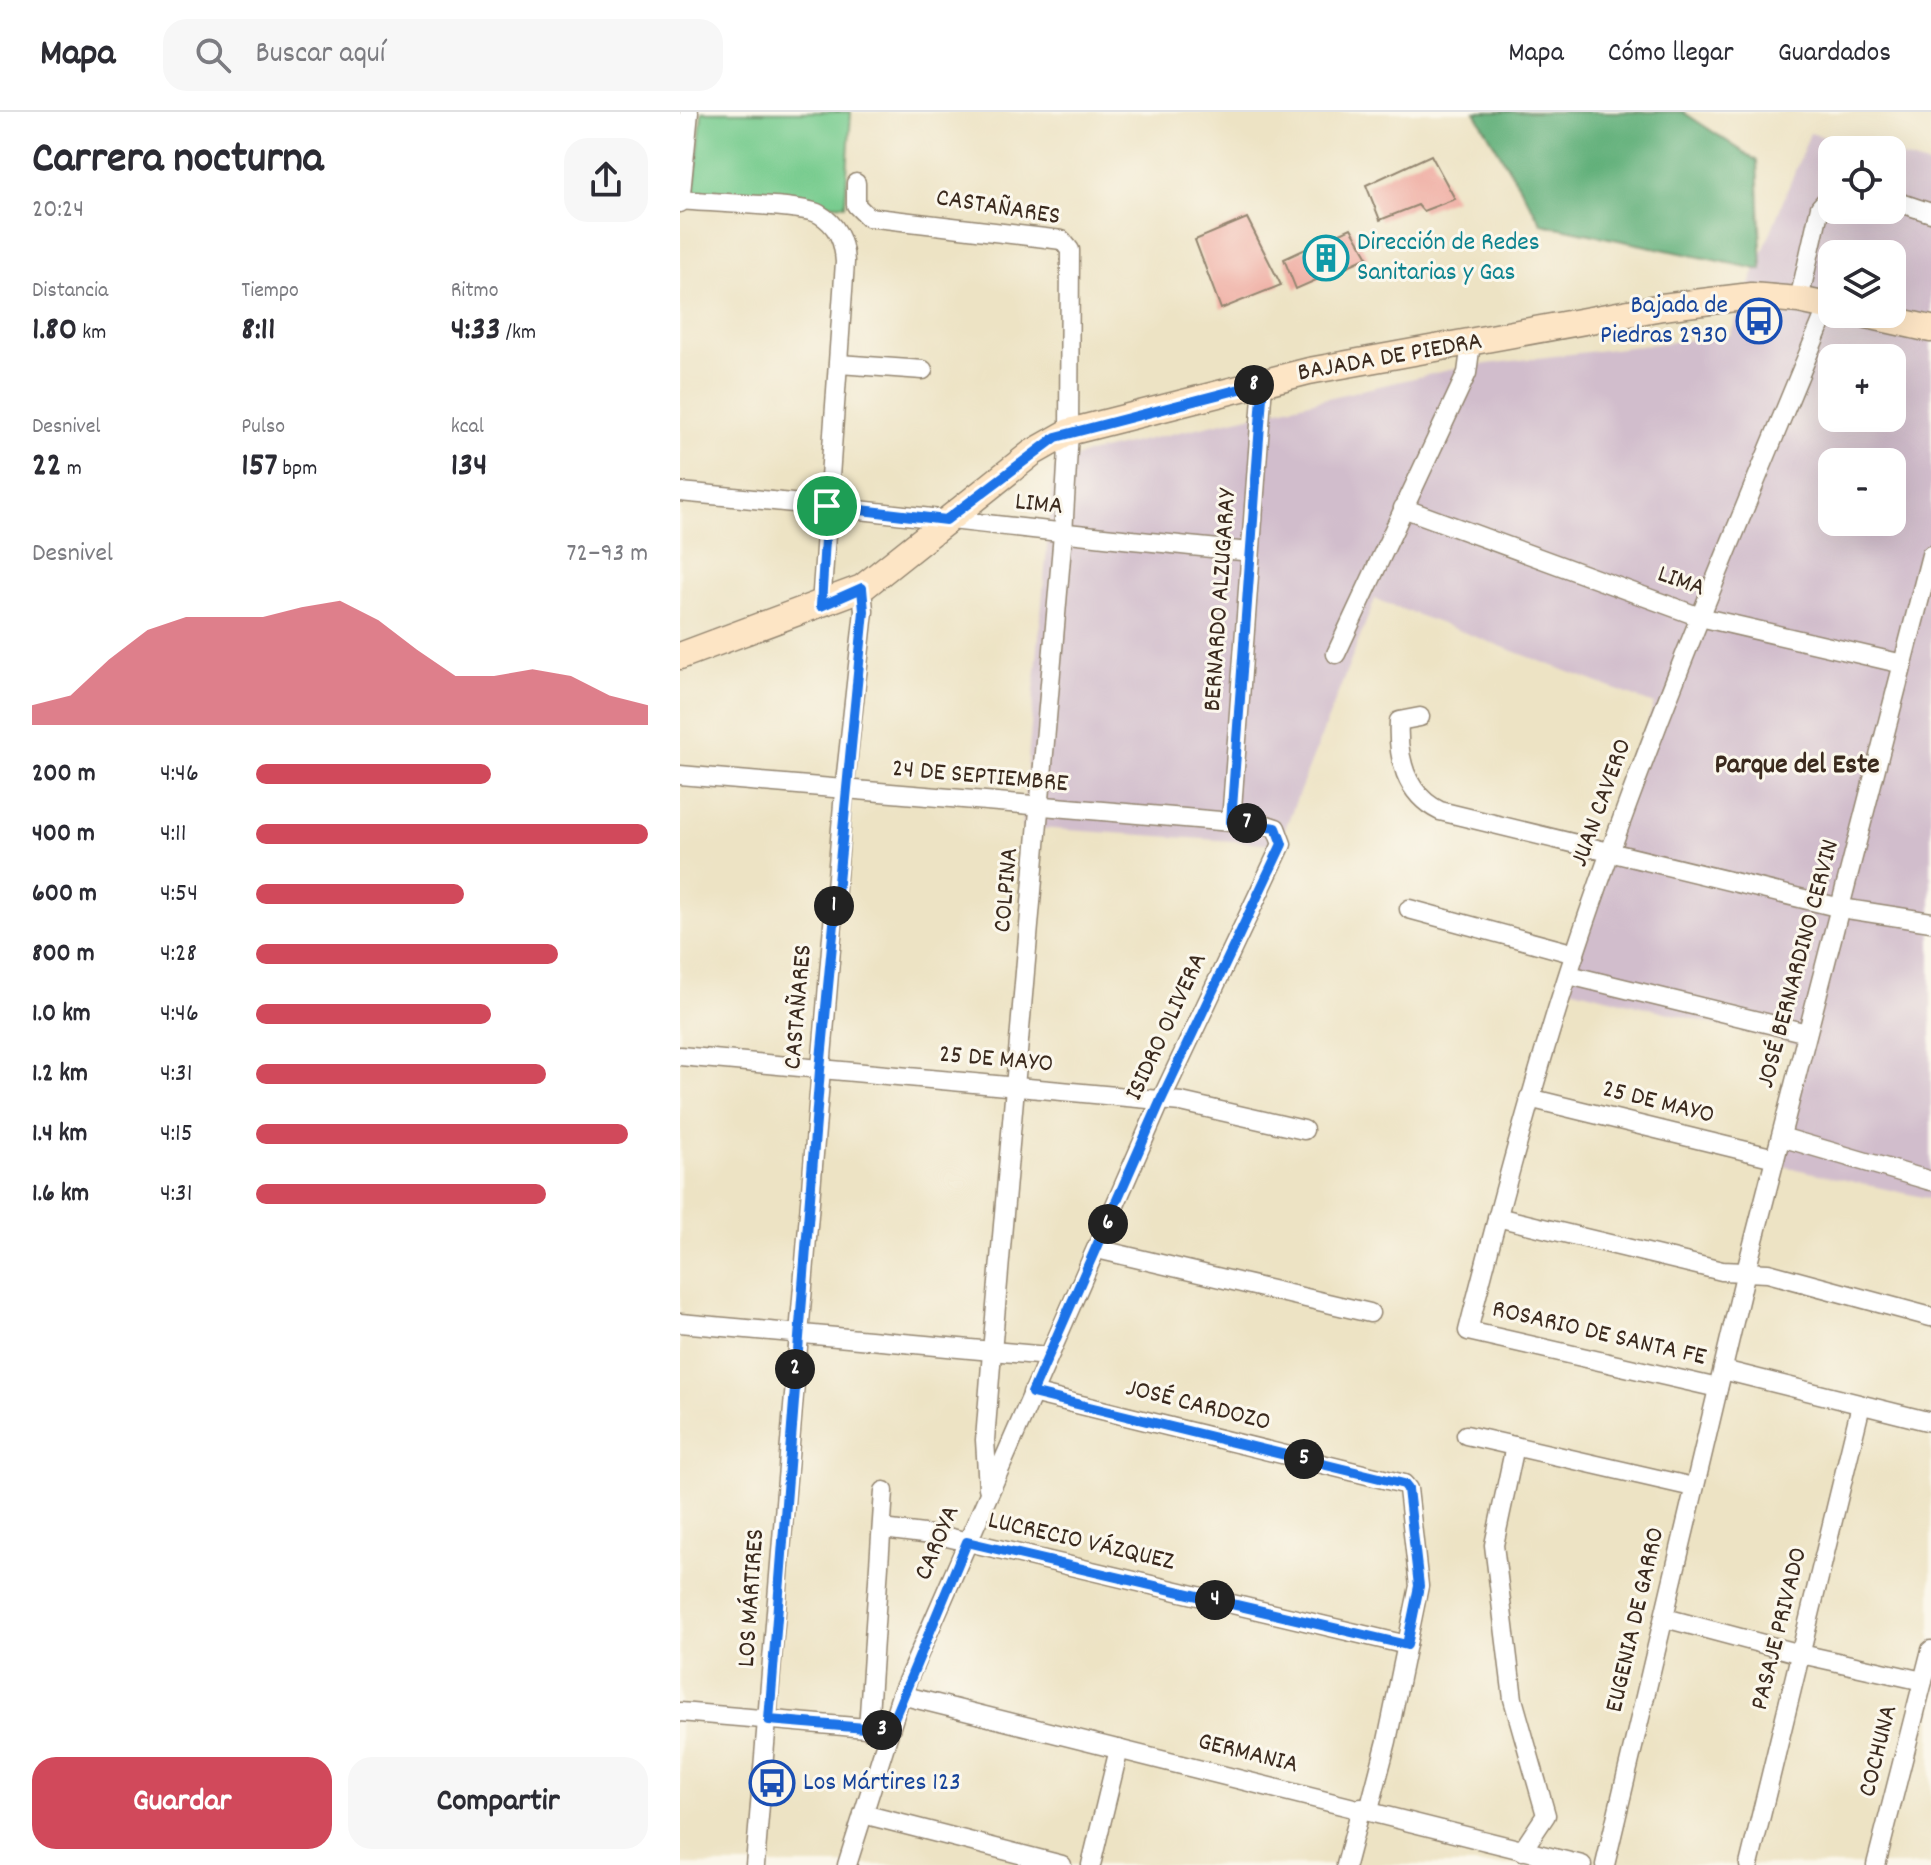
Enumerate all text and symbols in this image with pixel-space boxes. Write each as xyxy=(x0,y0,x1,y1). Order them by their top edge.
search box xyxy=(163,19,723,91)
text: Mapa xyxy=(40,28,115,83)
icon: search xyxy=(191,33,235,77)
text: Buscar aquí xyxy=(255,34,385,77)
text: Mapa xyxy=(1508,35,1564,75)
text: Cómo llegar xyxy=(1608,35,1734,75)
text: Guardados xyxy=(1778,35,1891,75)
text: Carrera nocturna xyxy=(32,130,324,193)
map controls xyxy=(1818,136,1906,536)
button: locate xyxy=(1818,136,1906,224)
button: share xyxy=(564,138,648,222)
street label: CASTAÑARES xyxy=(933,180,1063,236)
text: 20:24 xyxy=(32,192,84,229)
place label: Dirección de Redes Sanitarias y Gas xyxy=(1357,225,1540,292)
building icon: Dirección de Redes Sanitarias y Gas xyxy=(1302,234,1350,282)
button: layers xyxy=(1818,240,1906,328)
text: Distancia xyxy=(32,276,108,307)
text: Tiempo xyxy=(241,276,299,307)
text: Ritmo xyxy=(451,276,498,307)
place label: Bajada de Piedras 2930 xyxy=(1600,288,1728,355)
bus stop icon: Bajada de Piedras 2930 xyxy=(1735,297,1783,345)
text: 1.80 xyxy=(32,307,77,356)
text: 8:11 xyxy=(241,307,276,356)
text: 4:33 xyxy=(451,307,501,356)
text: km xyxy=(77,318,106,349)
text: /km xyxy=(501,318,536,349)
street label: BAJADA DE PIEDRA xyxy=(1295,324,1485,392)
button: + xyxy=(1818,344,1906,432)
pin: 8 xyxy=(1234,365,1274,405)
text: 8 xyxy=(1250,369,1258,400)
text: Desnivel xyxy=(32,412,101,443)
text: Pulso xyxy=(241,412,285,443)
text: kcal xyxy=(451,412,484,443)
text: 22 xyxy=(32,443,62,492)
text: 157 xyxy=(241,443,278,492)
text: 134 xyxy=(451,443,487,492)
button: − xyxy=(1818,448,1906,536)
text: m xyxy=(62,454,82,485)
text: bpm xyxy=(278,454,317,485)
pin xyxy=(793,472,861,540)
icon: arrive xyxy=(805,484,849,528)
street label: LIMA xyxy=(1013,484,1065,526)
street label: BERNARDO ALZUGARAY xyxy=(1195,486,1247,713)
text: Desnivel xyxy=(32,536,113,573)
text: 72–93 m xyxy=(567,536,648,573)
street label: LIMA xyxy=(1652,557,1710,607)
street label: JUAN CAVERO xyxy=(1562,734,1642,872)
district label: Parque del Este xyxy=(1714,747,1880,787)
street label: 24 DE SEPTIEMBRE xyxy=(890,751,1070,803)
text: 200 m xyxy=(32,756,96,793)
text: 4:46 xyxy=(160,756,199,793)
pin: 7 xyxy=(1227,803,1267,843)
text: 7 xyxy=(1243,807,1251,838)
text: 400 m xyxy=(32,816,95,853)
text: 4:11 xyxy=(160,816,187,853)
street label: JOSÉ BERNARDINO CERVIN xyxy=(1748,836,1850,1092)
street label: COLPINA xyxy=(985,846,1029,934)
text: 600 m xyxy=(32,876,97,913)
text: 4:54 xyxy=(160,876,198,913)
pin: 1 xyxy=(814,886,854,926)
text: 1 xyxy=(832,890,836,921)
text: 800 m xyxy=(32,936,95,973)
text: 4:28 xyxy=(160,936,197,973)
street label: CASTAÑARES xyxy=(775,943,823,1071)
street label: ISIDRO OLIVERA xyxy=(1117,947,1217,1107)
text: 1.0 km xyxy=(32,996,91,1033)
text: 4:46 xyxy=(160,996,199,1033)
street label: 25 DE MAYO xyxy=(937,1037,1055,1083)
text: 1.2 km xyxy=(32,1056,88,1093)
text: 4:31 xyxy=(160,1056,192,1093)
street label: 25 DE MAYO xyxy=(1598,1071,1718,1135)
text: 1.4 km xyxy=(32,1116,87,1153)
text: 4:15 xyxy=(160,1116,193,1153)
text: 1.6 km xyxy=(32,1176,89,1213)
text: 4:31 xyxy=(160,1176,192,1213)
pin: 6 xyxy=(1088,1204,1128,1244)
text: 6 xyxy=(1103,1208,1113,1239)
street label: ROSARIO DE SANTA FE xyxy=(1488,1291,1710,1377)
pin: 2 xyxy=(775,1349,815,1389)
text: 2 xyxy=(790,1353,800,1384)
street label: JOSÉ CARDOZO xyxy=(1122,1370,1274,1442)
pin: 5 xyxy=(1284,1439,1324,1479)
text: 5 xyxy=(1299,1443,1309,1474)
street label: CAROYA xyxy=(906,1500,970,1586)
street label: LUCRECIO VÁZQUEZ xyxy=(984,1503,1179,1582)
street label: EUGENIA DE GARRO xyxy=(1597,1524,1675,1716)
street label: LOS MÁRTIRES xyxy=(729,1528,775,1668)
street label: PASAJE PRIVADO xyxy=(1742,1544,1818,1714)
pin: 4 xyxy=(1195,1580,1235,1620)
text: 4 xyxy=(1210,1584,1220,1615)
street label: COCHUNA xyxy=(1850,1701,1908,1801)
pin: 3 xyxy=(862,1710,902,1750)
text: 3 xyxy=(877,1714,887,1745)
street label: GERMANIA xyxy=(1194,1724,1302,1784)
button: Guardar xyxy=(32,1757,332,1849)
button: Compartir xyxy=(348,1757,648,1849)
bus stop icon: Los Mártires 123 xyxy=(748,1759,796,1807)
place label: Los Mártires 123 xyxy=(803,1765,961,1802)

